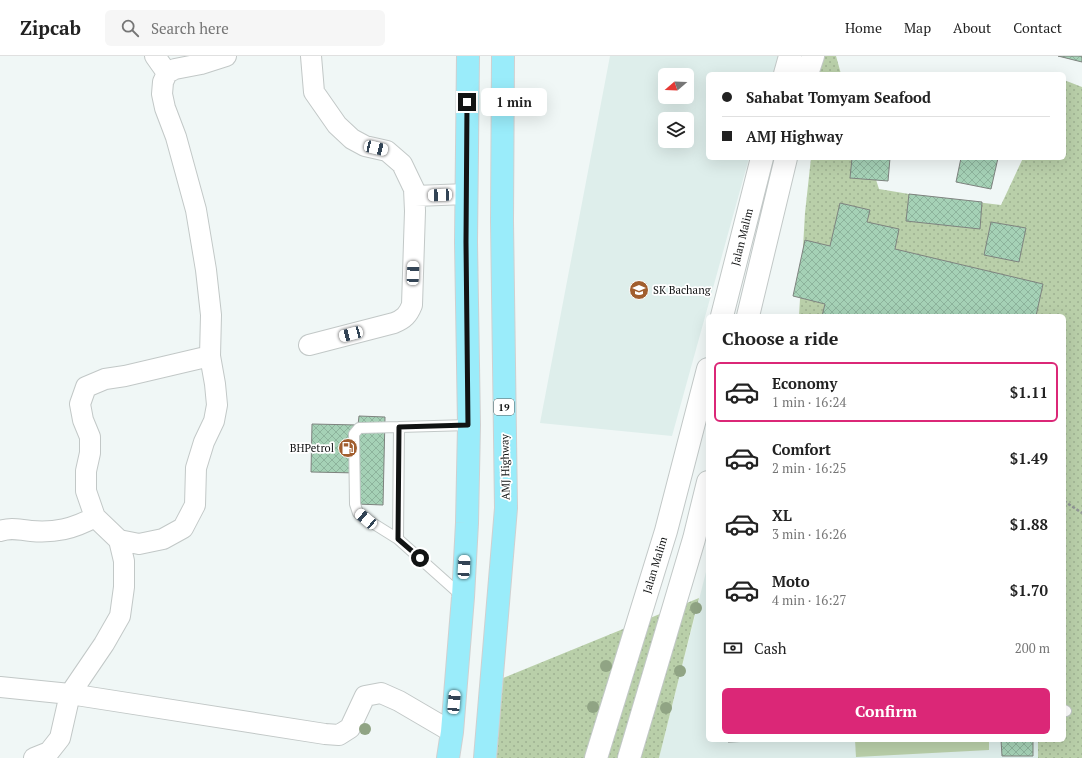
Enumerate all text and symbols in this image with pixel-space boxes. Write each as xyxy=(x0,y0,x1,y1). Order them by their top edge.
search box xyxy=(105,10,385,46)
text: Zipcab xyxy=(20,15,81,40)
icon: search xyxy=(119,17,141,39)
text: Search here xyxy=(151,18,229,38)
text: Home xyxy=(845,18,882,37)
text: Map xyxy=(904,18,931,37)
text: About xyxy=(953,18,991,37)
text: Contact xyxy=(1013,18,1062,37)
north arrow xyxy=(658,68,694,104)
map controls xyxy=(658,68,694,148)
text: Sahabat Tomyam Seafood xyxy=(746,87,931,107)
callout: 1 min xyxy=(481,88,547,116)
route end xyxy=(458,93,476,111)
text: 1 min xyxy=(496,93,532,111)
button: layers xyxy=(658,112,694,148)
text: AMJ Highway xyxy=(746,126,843,146)
car xyxy=(363,139,389,157)
car xyxy=(428,189,452,201)
street label: Jalan Malim xyxy=(728,206,756,267)
car xyxy=(407,261,419,285)
school or university icon: SK Bachang xyxy=(628,279,650,301)
place label: SK Bachang xyxy=(653,283,711,297)
car xyxy=(338,325,364,343)
text: Choose a ride xyxy=(722,326,838,350)
text: Economy xyxy=(772,373,837,393)
icon: car xyxy=(724,374,760,410)
text: $1.11 xyxy=(1010,382,1048,402)
text: 1 min · 16:24 xyxy=(772,393,846,411)
road number: 19 xyxy=(494,399,514,415)
street label: AMJ Highway xyxy=(497,433,513,500)
fuel station icon: BHPetrol xyxy=(337,437,359,459)
text: Comfort xyxy=(772,439,831,459)
icon: car xyxy=(724,440,760,476)
place label: BHPetrol xyxy=(290,441,334,455)
text: $1.49 xyxy=(1010,448,1048,468)
text: 2 min · 16:25 xyxy=(772,459,846,477)
text: XL xyxy=(772,505,792,525)
icon: car xyxy=(724,506,760,542)
car xyxy=(353,507,379,531)
text: $1.88 xyxy=(1010,514,1048,534)
text: 3 min · 16:26 xyxy=(772,525,846,543)
street label: Jalan Malim xyxy=(640,534,670,595)
route start xyxy=(411,549,429,567)
car xyxy=(457,555,471,579)
text: Moto xyxy=(772,571,810,591)
icon: car xyxy=(724,572,760,608)
text: $1.70 xyxy=(1010,580,1048,600)
text: 4 min · 16:27 xyxy=(772,591,846,609)
icon: cash xyxy=(722,637,744,659)
text: Cash xyxy=(754,638,787,658)
text: 200 m xyxy=(1015,639,1050,657)
button: Confirm xyxy=(722,688,1050,734)
car xyxy=(447,690,461,714)

